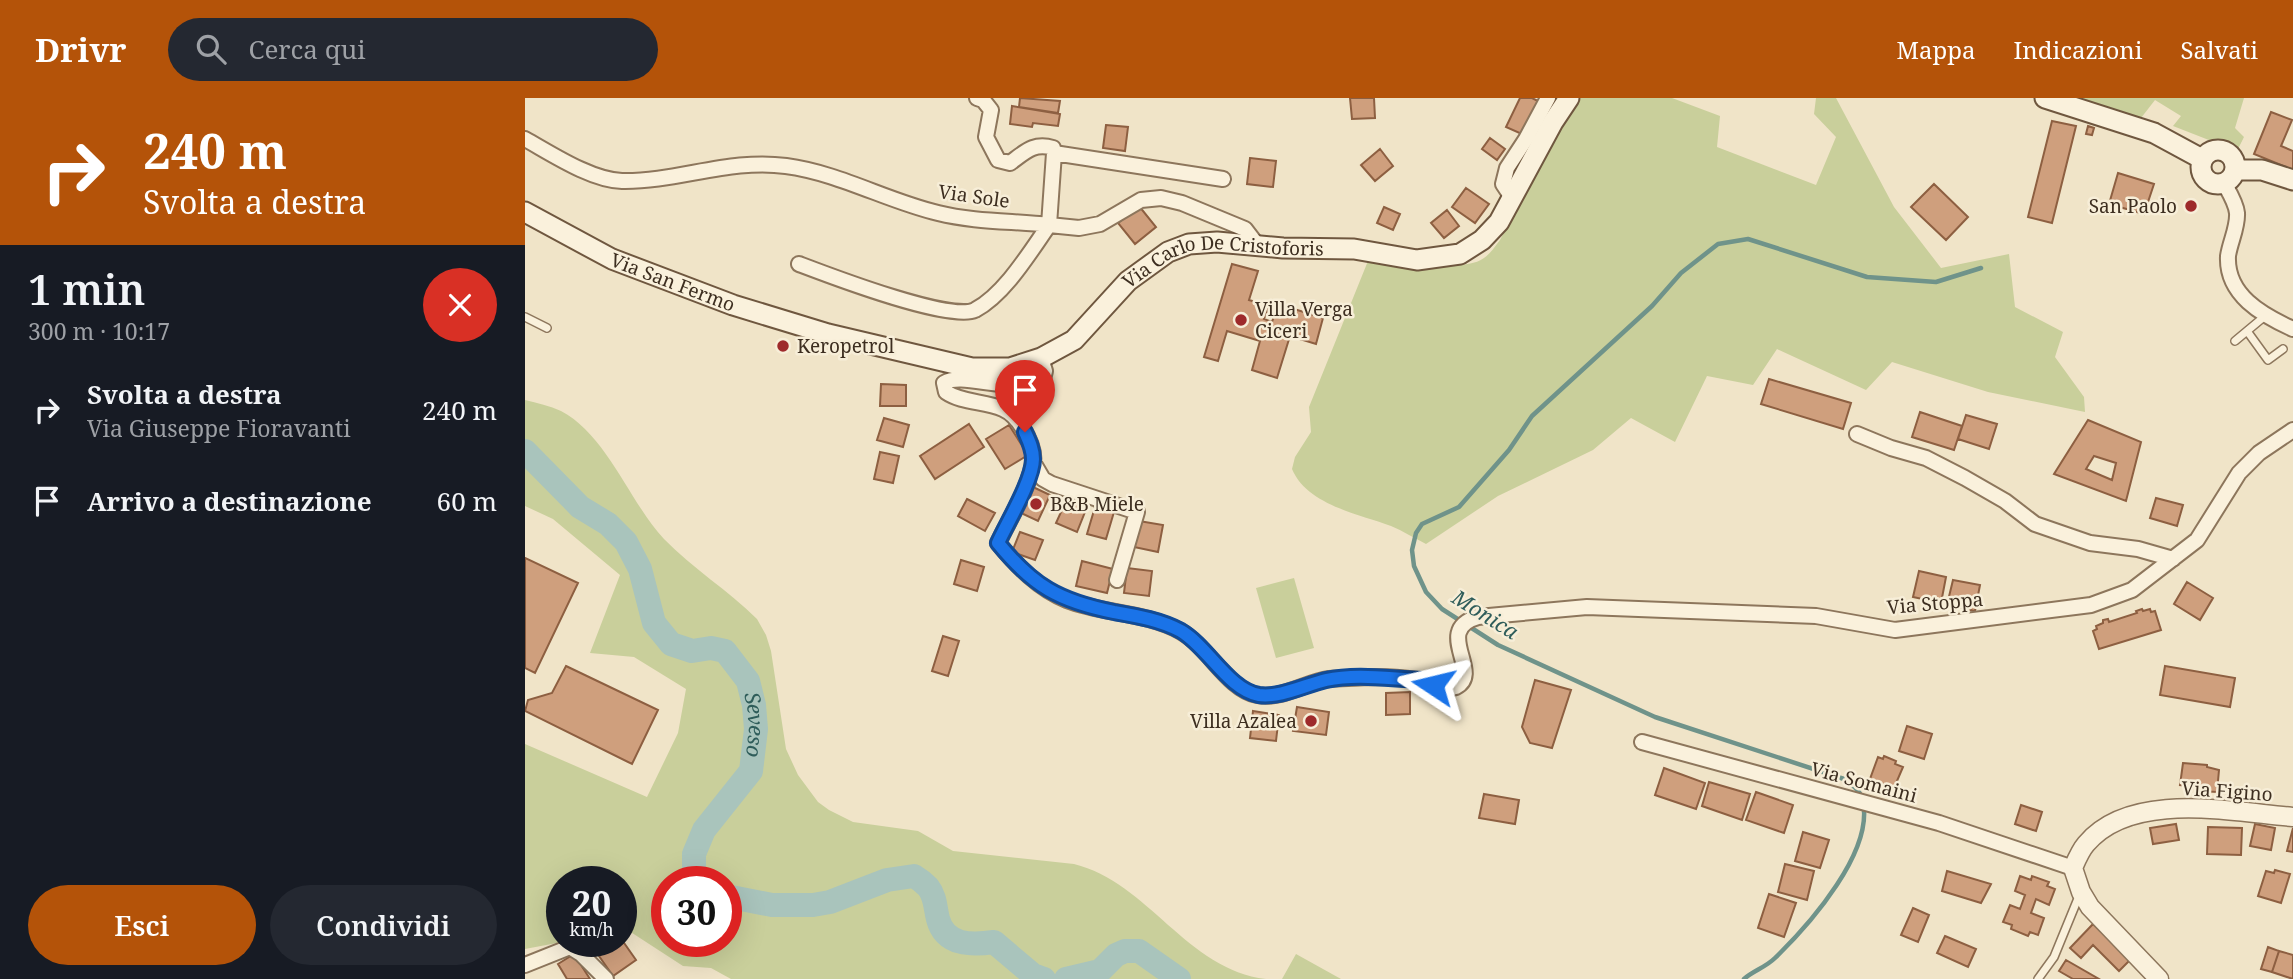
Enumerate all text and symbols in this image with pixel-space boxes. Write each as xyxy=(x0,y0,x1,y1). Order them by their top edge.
search box xyxy=(168,18,658,81)
text: Drivr xyxy=(35,27,126,72)
icon: search xyxy=(192,30,230,68)
text: Cerca qui xyxy=(248,31,366,67)
text: Mappa xyxy=(1896,33,1975,66)
text: Indicazioni xyxy=(2013,33,2142,66)
text: Salvati xyxy=(2180,33,2258,66)
text: 240 m xyxy=(143,117,287,183)
icon: right xyxy=(28,126,119,217)
street label: Via Sole xyxy=(937,178,1011,214)
text: Svolta a destra xyxy=(143,180,366,223)
place label: San Paolo xyxy=(2089,193,2177,219)
marker: San Paolo xyxy=(2183,198,2199,214)
street label: Via Carlo De Cristoforis xyxy=(1117,229,1324,294)
street label: Via San Fermo xyxy=(607,247,739,318)
text: 1 min xyxy=(28,260,145,317)
button: close xyxy=(423,268,497,342)
place label: Villa Verga Ciceri xyxy=(1255,296,1353,344)
marker: Villa Verga Ciceri xyxy=(1233,312,1249,328)
text: 300 m · 10:17 xyxy=(28,315,170,347)
place label: Keropetrol xyxy=(797,333,894,359)
marker: Keropetrol xyxy=(775,338,791,354)
pin xyxy=(995,360,1055,432)
icon: arrive xyxy=(1006,371,1044,409)
text: Svolta a destra xyxy=(87,376,282,412)
icon: right xyxy=(28,391,66,429)
text: 240 m xyxy=(422,392,497,428)
text: Via Giuseppe Fioravanti xyxy=(87,412,351,444)
icon: arrive xyxy=(28,482,66,520)
text: Arrivo a destinazione xyxy=(87,483,372,519)
text: 60 m xyxy=(437,483,497,519)
place label: B&B Miele xyxy=(1050,491,1144,517)
marker: B&B Miele xyxy=(1028,496,1044,512)
water label: Monica xyxy=(1446,582,1525,646)
street label: Via Stoppa xyxy=(1886,586,1984,620)
position arrow xyxy=(1396,648,1470,722)
water label: Seveso xyxy=(738,689,771,759)
place label: Villa Azalea xyxy=(1190,708,1297,734)
marker: Villa Azalea xyxy=(1303,713,1319,729)
street label: Via Somaini xyxy=(1808,755,1920,809)
street label: Via Figino xyxy=(2181,775,2273,807)
speed limit sign: 30 xyxy=(651,866,742,957)
text: 20 xyxy=(572,879,611,926)
button: Esci xyxy=(28,885,256,965)
button: Condividi xyxy=(270,885,497,965)
text: km/h xyxy=(569,917,614,941)

